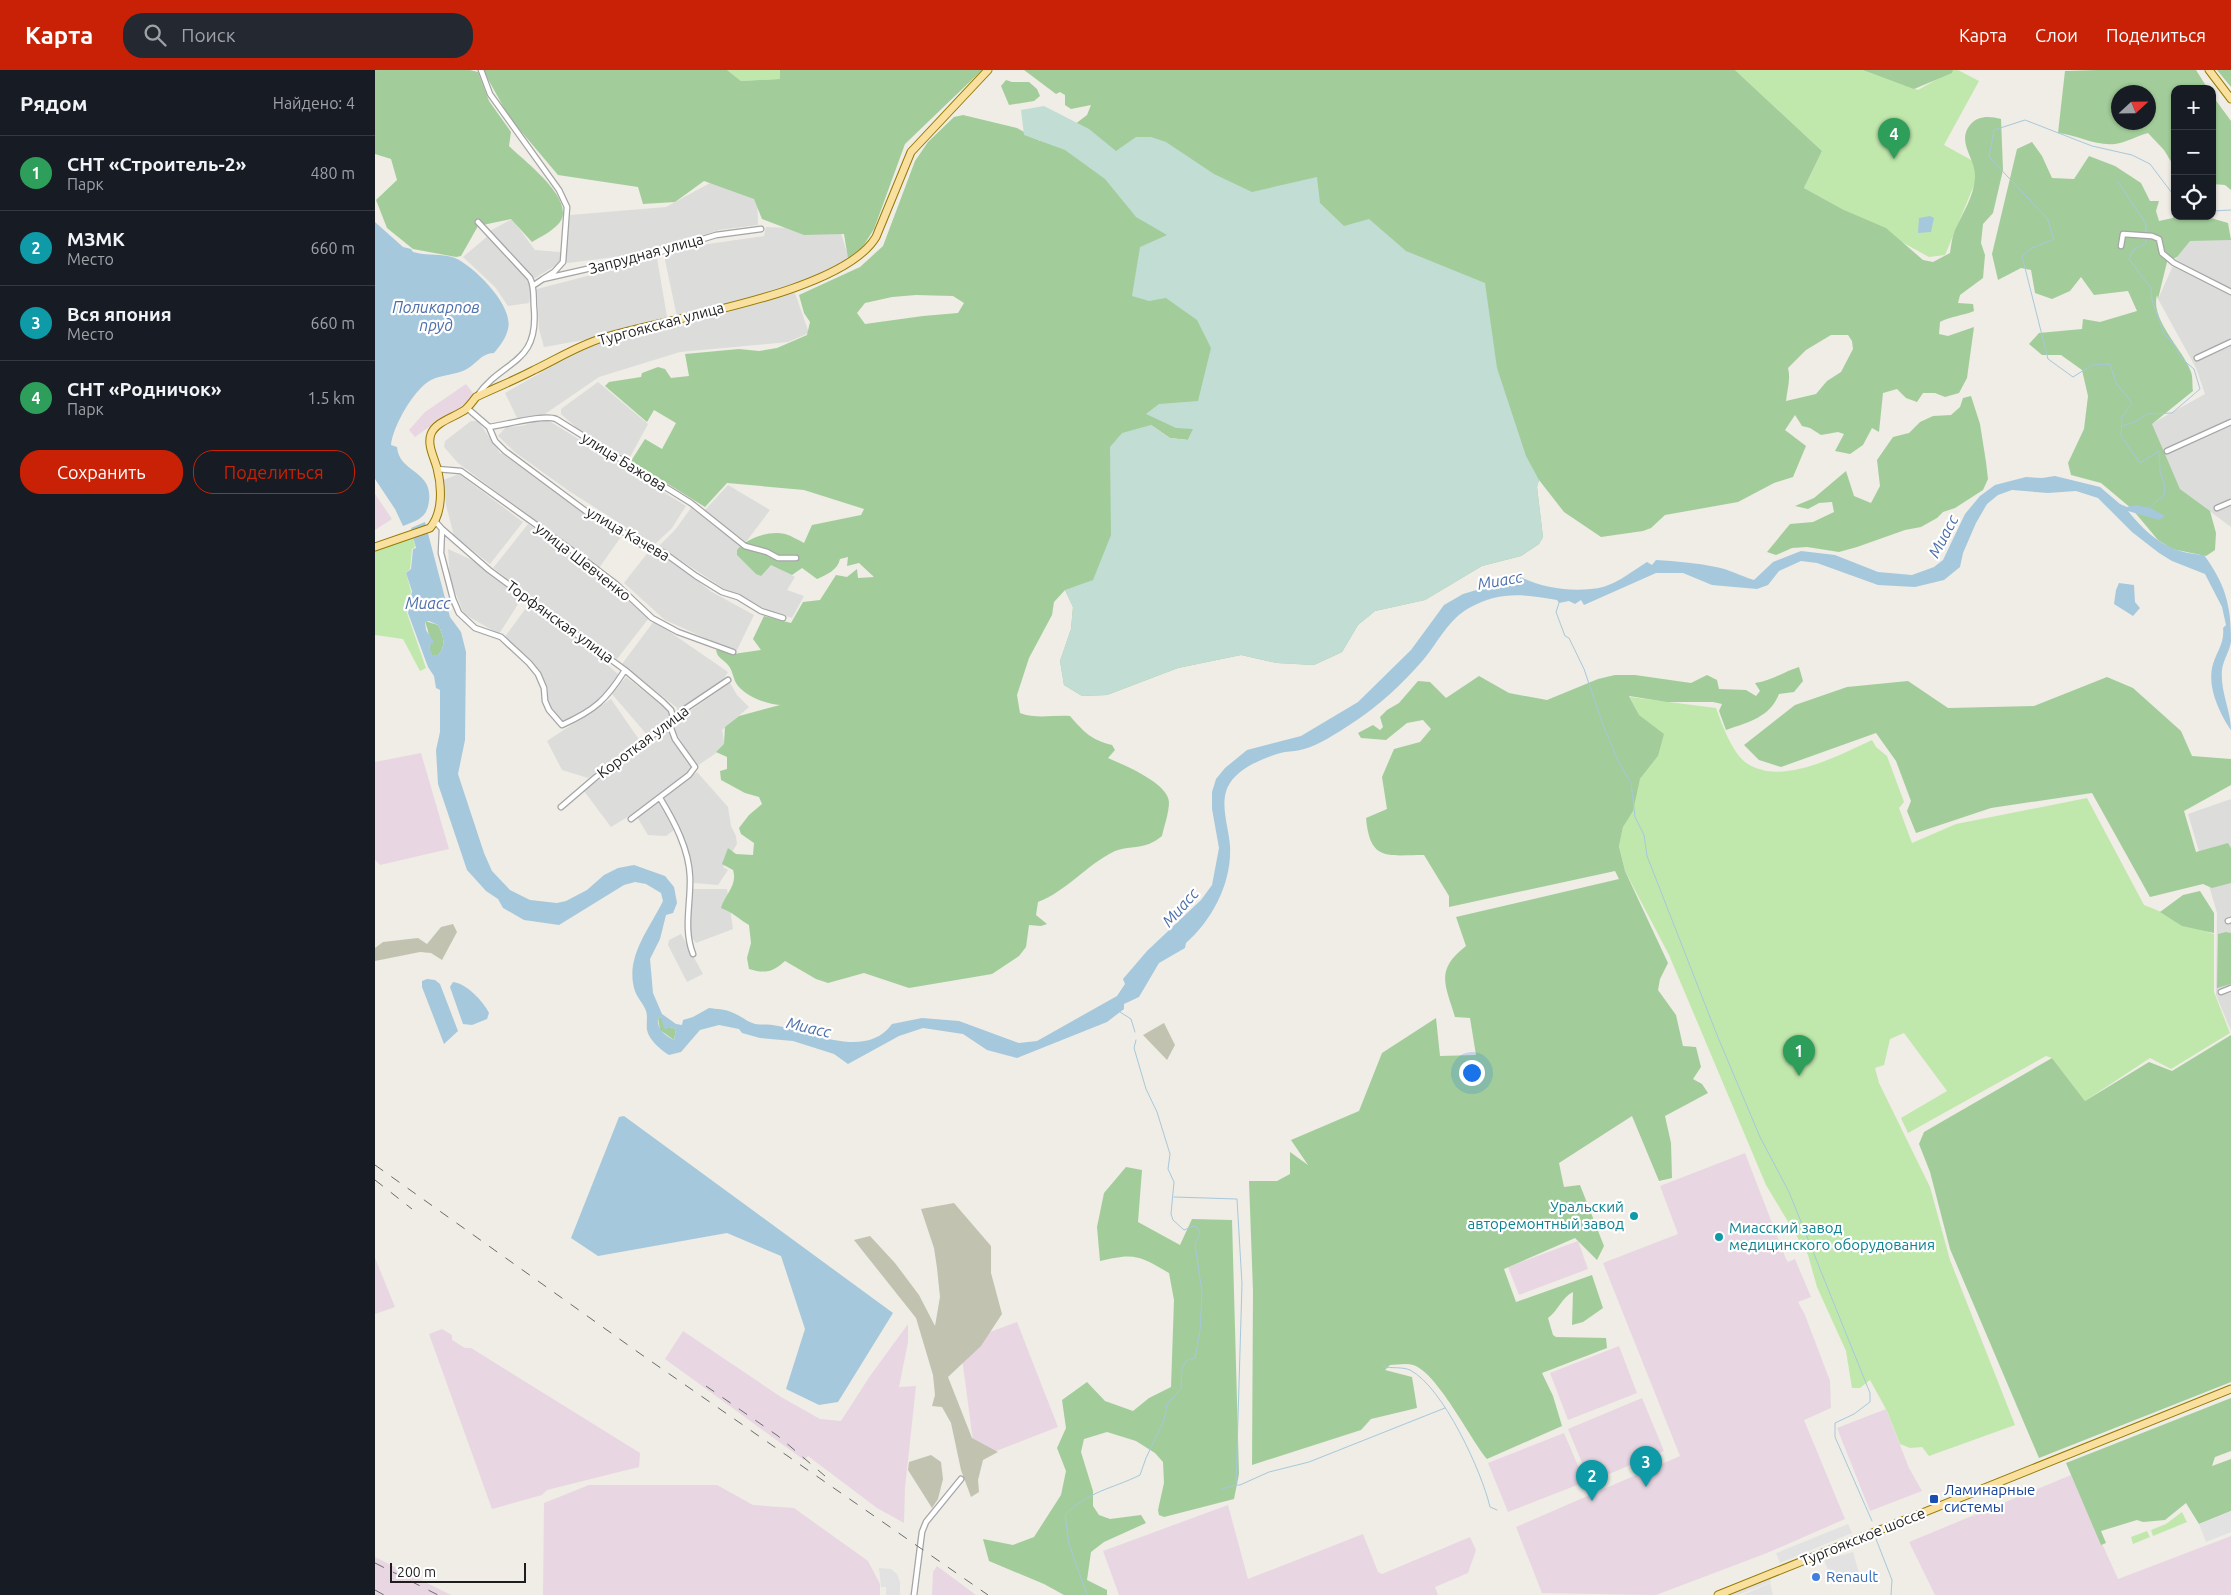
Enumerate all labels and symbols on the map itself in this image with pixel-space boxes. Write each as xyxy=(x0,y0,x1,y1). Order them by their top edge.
north arrow xyxy=(2111,85,2156,130)
pin: 4 xyxy=(1878,118,1910,159)
street label: Запрудная улица xyxy=(587,230,705,277)
water label: Поликарпов пруд xyxy=(392,298,480,334)
street label: Тургоякская улица xyxy=(596,299,726,348)
street label: улица Бажова xyxy=(579,429,670,494)
street label: улица Качева xyxy=(584,503,673,564)
water label: Миасс xyxy=(1924,511,1962,560)
street label: улица Шевченко xyxy=(532,519,635,604)
water label: Миасс xyxy=(1476,567,1525,593)
street label: Торфянская улица xyxy=(503,577,617,666)
water label: Миасс xyxy=(405,594,451,612)
street label: Короткая улица xyxy=(594,702,692,781)
water label: Миасс xyxy=(1158,884,1202,930)
water label: Миасс xyxy=(785,1013,834,1041)
pin: 1 xyxy=(1783,1035,1815,1076)
your location xyxy=(1459,1060,1485,1086)
place label: Уральский авторемонтный завод xyxy=(1467,1198,1624,1232)
marker: Уральский авторемонтный завод xyxy=(1628,1210,1640,1222)
place label: Миасский завод медицинского оборудования xyxy=(1729,1219,1935,1253)
marker: Миасский завод медицинского оборудования xyxy=(1713,1231,1725,1243)
pin: 3 xyxy=(1630,1446,1662,1487)
pin: 2 xyxy=(1576,1460,1608,1501)
place label: Ламинарные системы xyxy=(1944,1481,2035,1515)
marker: Ламинарные системы xyxy=(1928,1493,1940,1505)
street label: Тургоякское шоссе xyxy=(1798,1504,1927,1569)
scale bar xyxy=(390,1560,526,1583)
place label: Renault xyxy=(1826,1568,1878,1585)
marker: Renault xyxy=(1810,1571,1822,1583)

